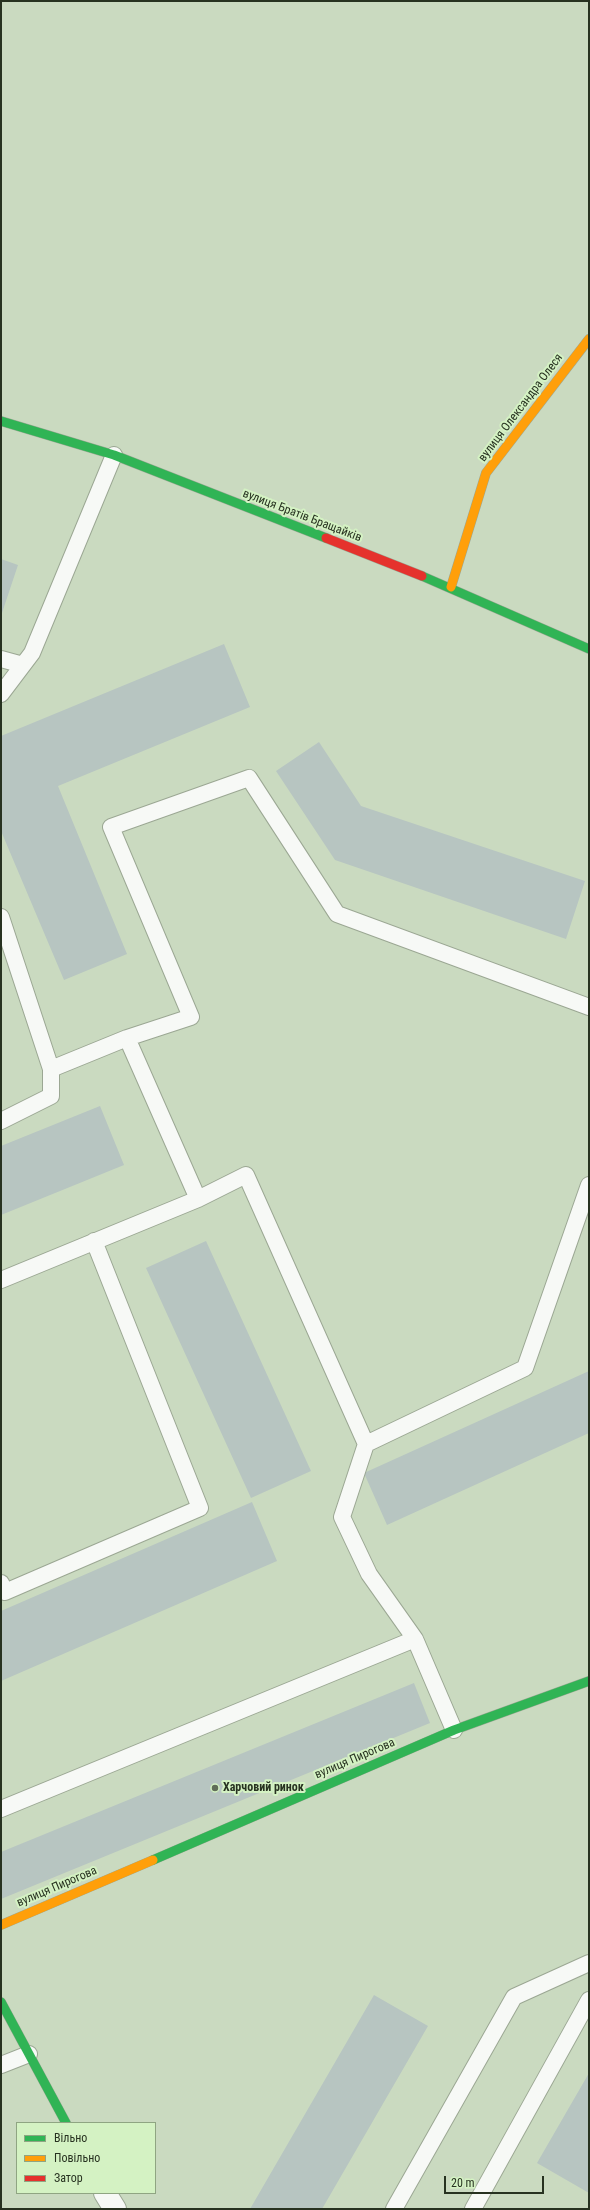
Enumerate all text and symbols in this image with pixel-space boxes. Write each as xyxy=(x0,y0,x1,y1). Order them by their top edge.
street label: вулиця Олександра Олеся xyxy=(476,351,566,465)
street label: вулиця Братів Бращайків xyxy=(241,487,363,545)
street label: вулиця Пирогова xyxy=(313,1736,397,1782)
place label: Харчовий ринок xyxy=(223,1781,304,1795)
marker: Харчовий ринок xyxy=(210,1783,220,1793)
street label: вулиця Пирогова xyxy=(15,1864,99,1910)
legend xyxy=(16,2122,156,2194)
text: Вільно xyxy=(54,2131,87,2145)
text: Повільно xyxy=(54,2151,100,2165)
scale bar xyxy=(446,2168,546,2194)
text: Затор xyxy=(54,2171,83,2185)
text: 20 m xyxy=(451,2176,475,2190)

